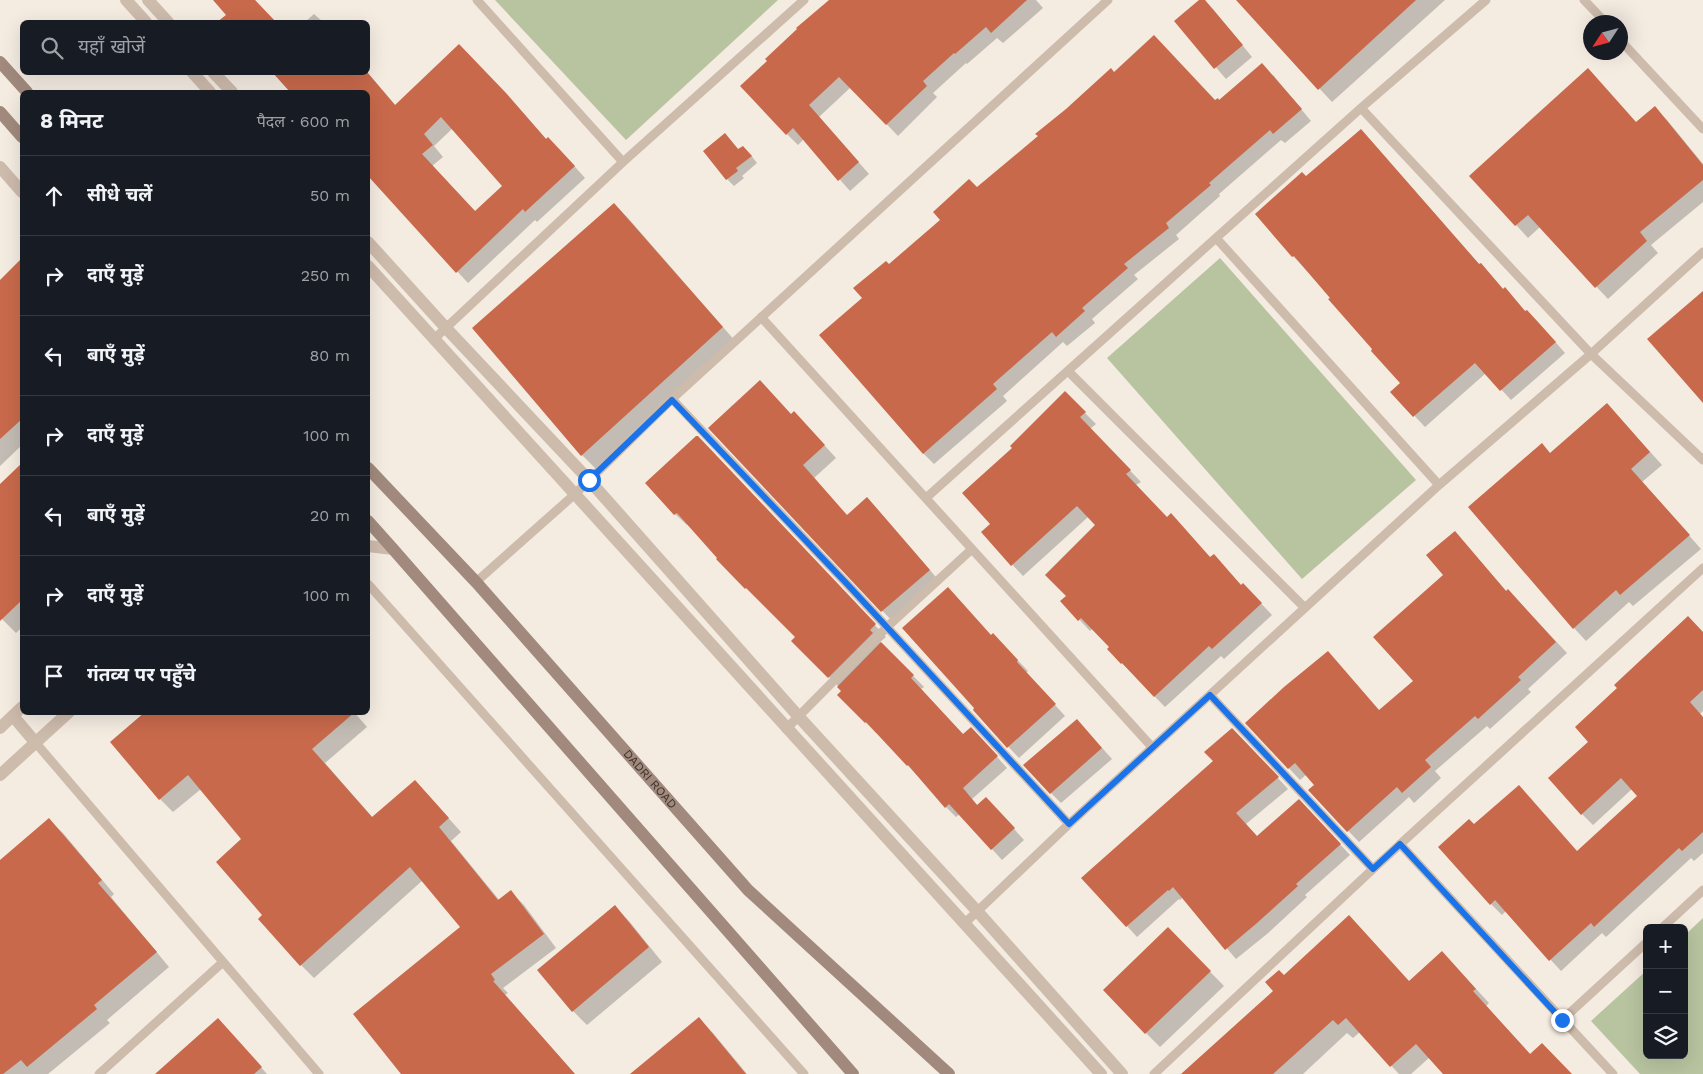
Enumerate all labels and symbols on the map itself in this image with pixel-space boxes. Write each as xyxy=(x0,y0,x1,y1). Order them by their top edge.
north arrow xyxy=(1583,15,1628,60)
route start xyxy=(578,469,601,492)
street label: DADRI ROAD xyxy=(620,747,680,811)
route end xyxy=(1551,1009,1574,1032)

